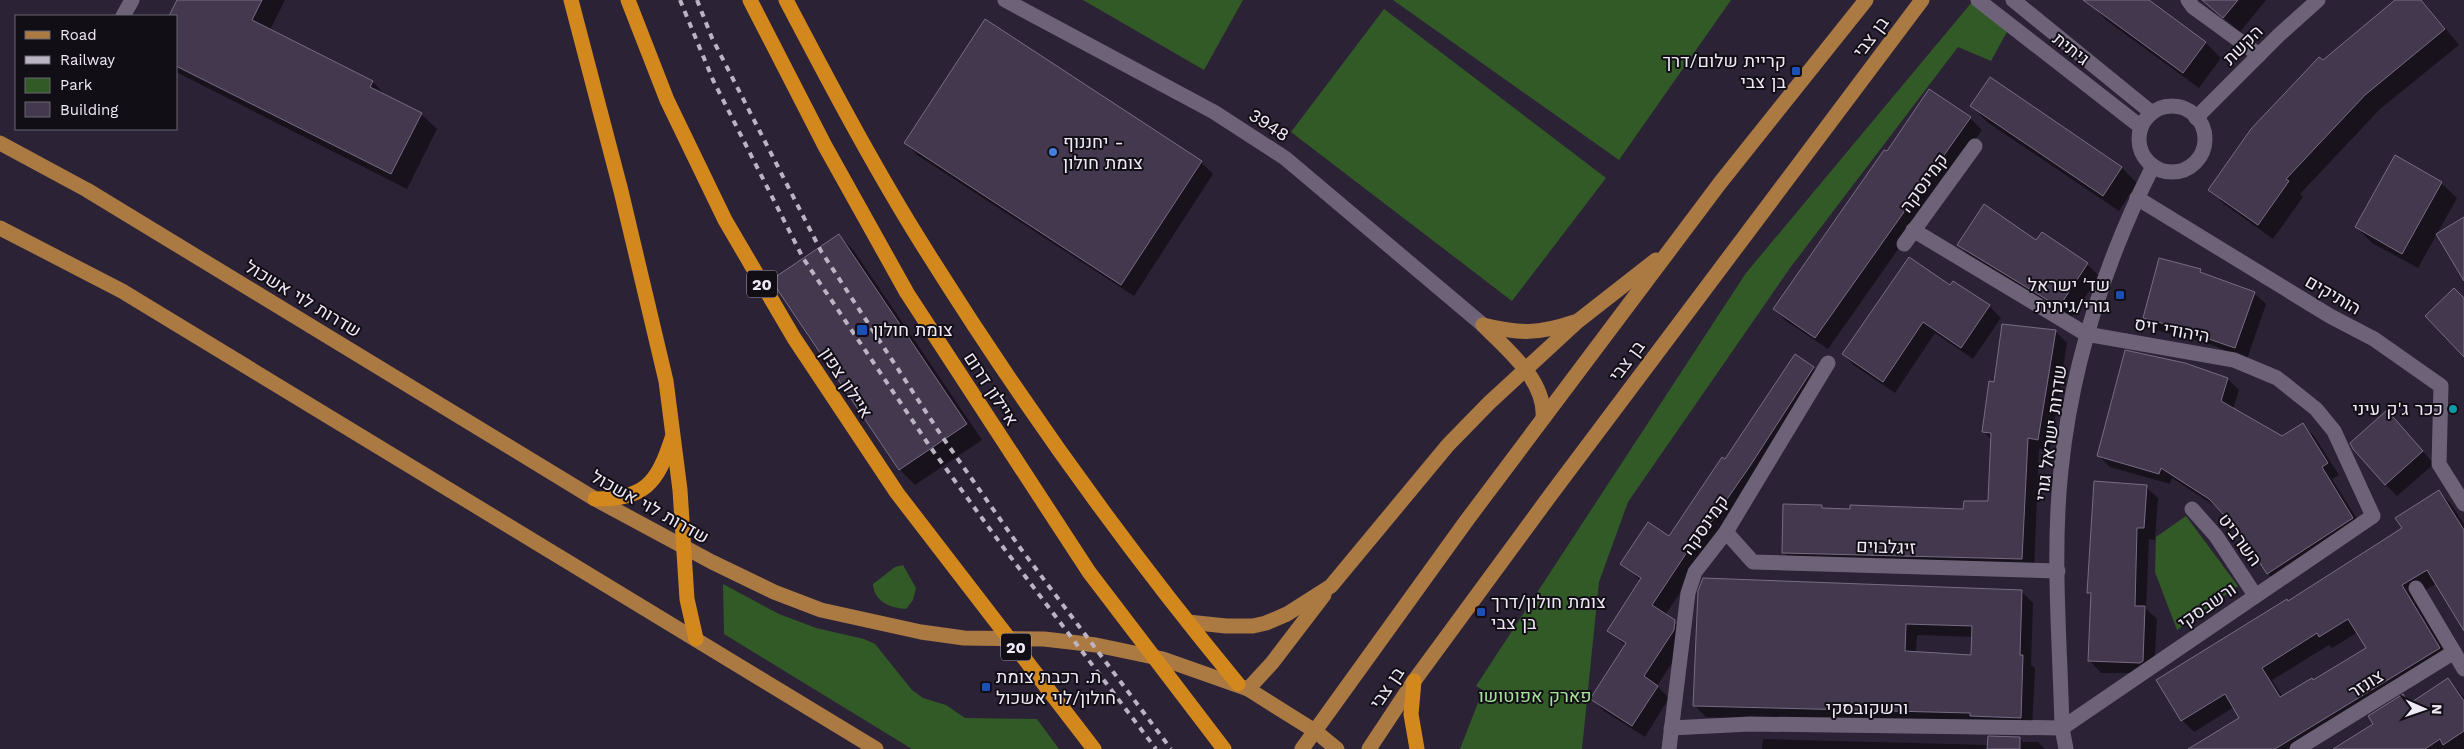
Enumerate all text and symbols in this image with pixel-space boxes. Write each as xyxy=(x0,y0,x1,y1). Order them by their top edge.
street label: בן צבי xyxy=(1849,12,1893,61)
legend xyxy=(15,15,178,130)
street label: הקשת xyxy=(2218,20,2267,69)
text: Road xyxy=(60,26,97,44)
street label: גיתית xyxy=(2049,28,2094,69)
place label: קריית שלום/דרך בן צבי xyxy=(1662,50,1787,92)
text: Railway xyxy=(60,51,115,69)
marker: קריית שלום/דרך בן צבי xyxy=(1790,65,1802,77)
text: Park xyxy=(60,76,93,94)
text: Building xyxy=(60,101,118,119)
street label: 3948 xyxy=(1245,104,1293,145)
place label: יחננוף - צומת חולון xyxy=(1063,131,1143,173)
marker: יחננוף - צומת חולון xyxy=(1047,146,1059,158)
street label: קמינסקה xyxy=(1895,149,1952,216)
street label: שדרות לוי אשכול xyxy=(242,256,365,341)
road number: 20 xyxy=(747,270,777,298)
street label: הותיקים xyxy=(2302,270,2365,319)
place label: שד׳ ישראל גורי/גיתית xyxy=(2028,274,2110,316)
marker: שד׳ ישראל גורי/גיתית xyxy=(2114,289,2126,301)
street label: היהודי זיס xyxy=(2133,313,2211,346)
place label: צומת חולון xyxy=(873,319,953,340)
marker: צומת חולון xyxy=(855,323,869,337)
street label: בן צבי xyxy=(1605,336,1649,385)
street label: איילון צפון xyxy=(816,344,877,422)
street label: איילון דרום xyxy=(960,348,1023,429)
street label: שדרות ישראל גורי xyxy=(2031,364,2070,502)
place label: ככר ג'ק עיני xyxy=(2352,398,2443,419)
marker: ככר ג'ק עיני xyxy=(2447,403,2459,415)
street label: שדרות לוי אשכול xyxy=(588,466,713,548)
street label: קמינסקה xyxy=(1677,491,1733,559)
street label: השרביט xyxy=(2214,509,2266,570)
street label: זיגלבוים xyxy=(1856,535,1916,558)
street label: ורשבסקי xyxy=(2174,578,2240,633)
place label: צומת חולון/דרך בן צבי xyxy=(1491,591,1606,633)
marker: צומת חולון/דרך בן צבי xyxy=(1475,606,1487,618)
road number: 20 xyxy=(1001,634,1031,660)
street label: בן צבי xyxy=(1365,663,1408,712)
street label: צונזר xyxy=(2345,665,2387,702)
place label: ת. רכבת צומת חולון/לוי אשכול xyxy=(996,666,1116,708)
marker: ת. רכבת צומת חולון/לוי אשכול xyxy=(980,681,992,693)
north arrow xyxy=(2399,684,2449,734)
park label: פארק אפוטושו xyxy=(1478,685,1592,706)
street label: ורשקובסקי xyxy=(1826,697,1908,718)
text: N xyxy=(2429,704,2445,715)

